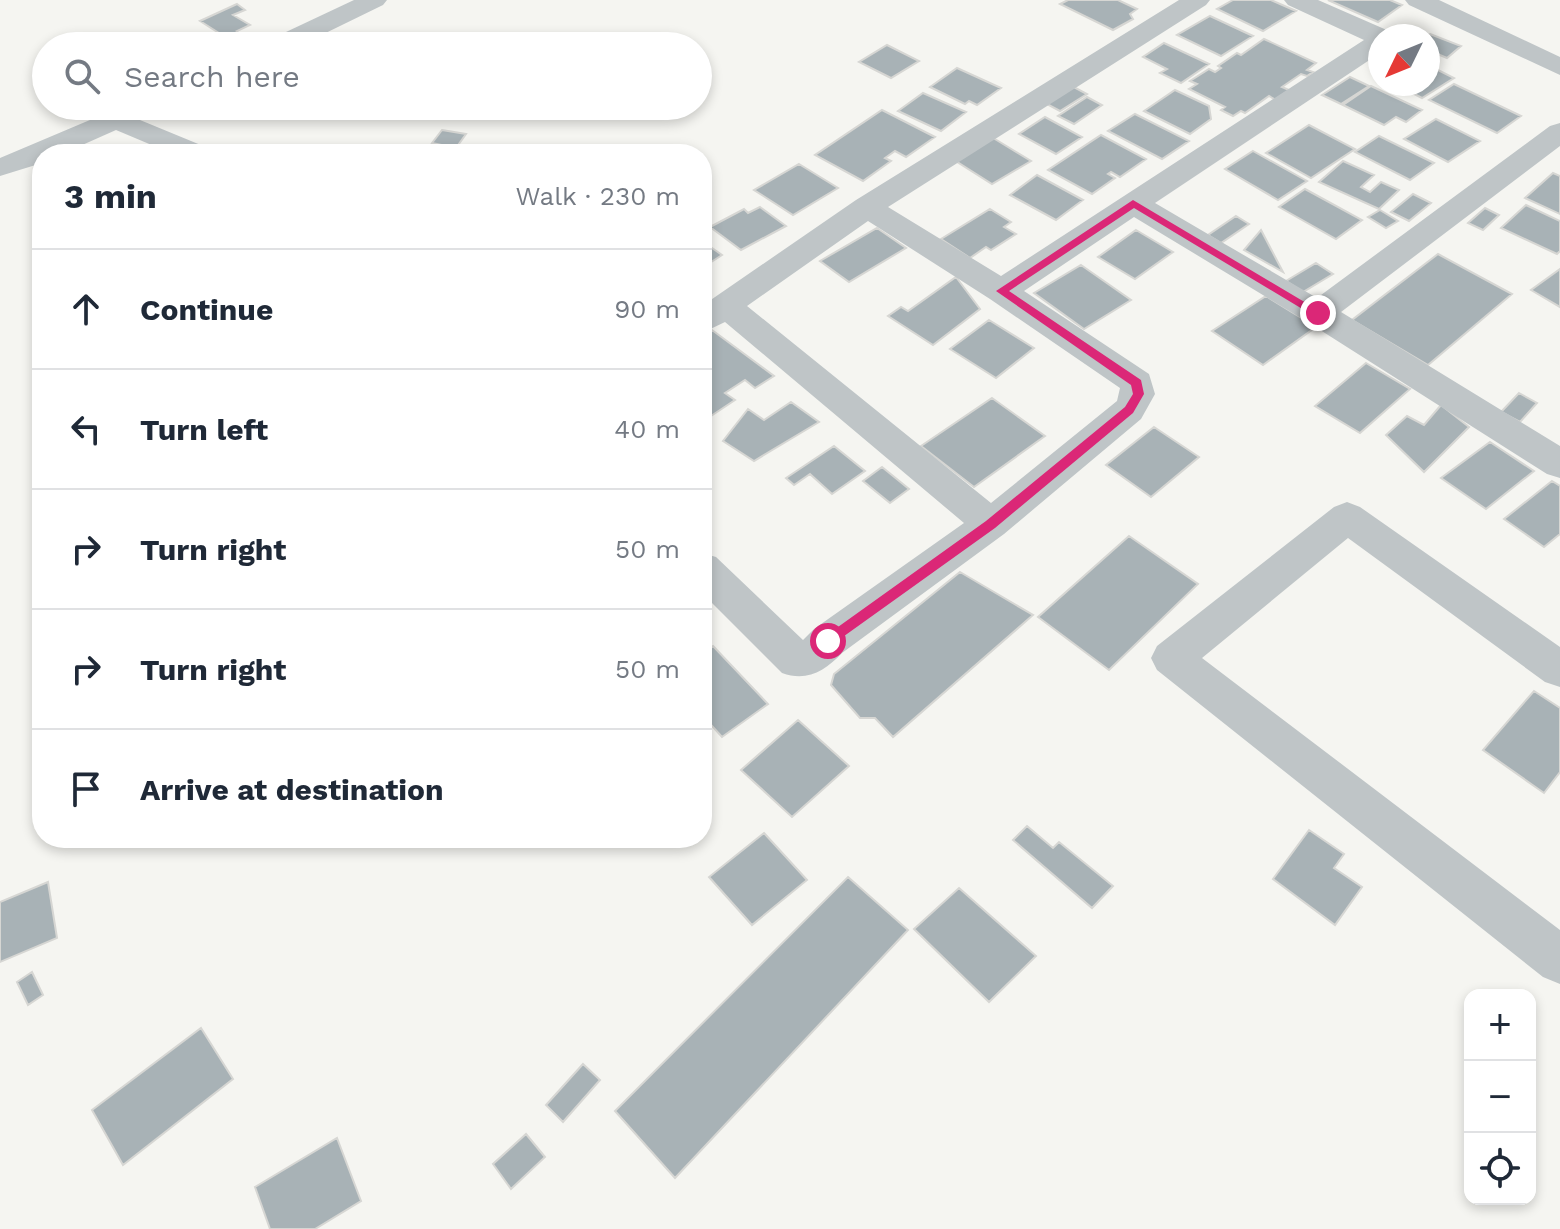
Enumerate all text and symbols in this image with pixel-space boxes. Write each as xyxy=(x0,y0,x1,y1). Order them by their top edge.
north arrow xyxy=(1368,24,1440,96)
search box xyxy=(32,32,712,120)
icon: search xyxy=(60,54,104,98)
text: Search here xyxy=(124,59,300,94)
text: 3 min xyxy=(64,176,157,216)
text: Walk · 230 m xyxy=(515,181,680,211)
icon: ahead xyxy=(64,287,108,331)
text: Continue xyxy=(140,292,273,327)
text: 90 m xyxy=(614,294,680,324)
route end xyxy=(1300,295,1336,331)
icon: left xyxy=(64,407,108,451)
text: Turn left xyxy=(140,412,268,447)
text: 40 m xyxy=(614,414,680,444)
icon: right xyxy=(64,527,108,571)
text: Turn right xyxy=(140,532,286,567)
text: 50 m xyxy=(615,534,680,564)
route start xyxy=(810,623,846,659)
icon: right xyxy=(64,647,108,691)
text: Turn right xyxy=(140,652,286,687)
text: 50 m xyxy=(615,654,680,684)
icon: arrive xyxy=(64,767,108,811)
text: Arrive at destination xyxy=(140,772,444,807)
map controls xyxy=(1464,989,1536,1205)
button: + xyxy=(1464,989,1536,1061)
button: − xyxy=(1464,1061,1536,1133)
button: locate xyxy=(1464,1133,1536,1205)

